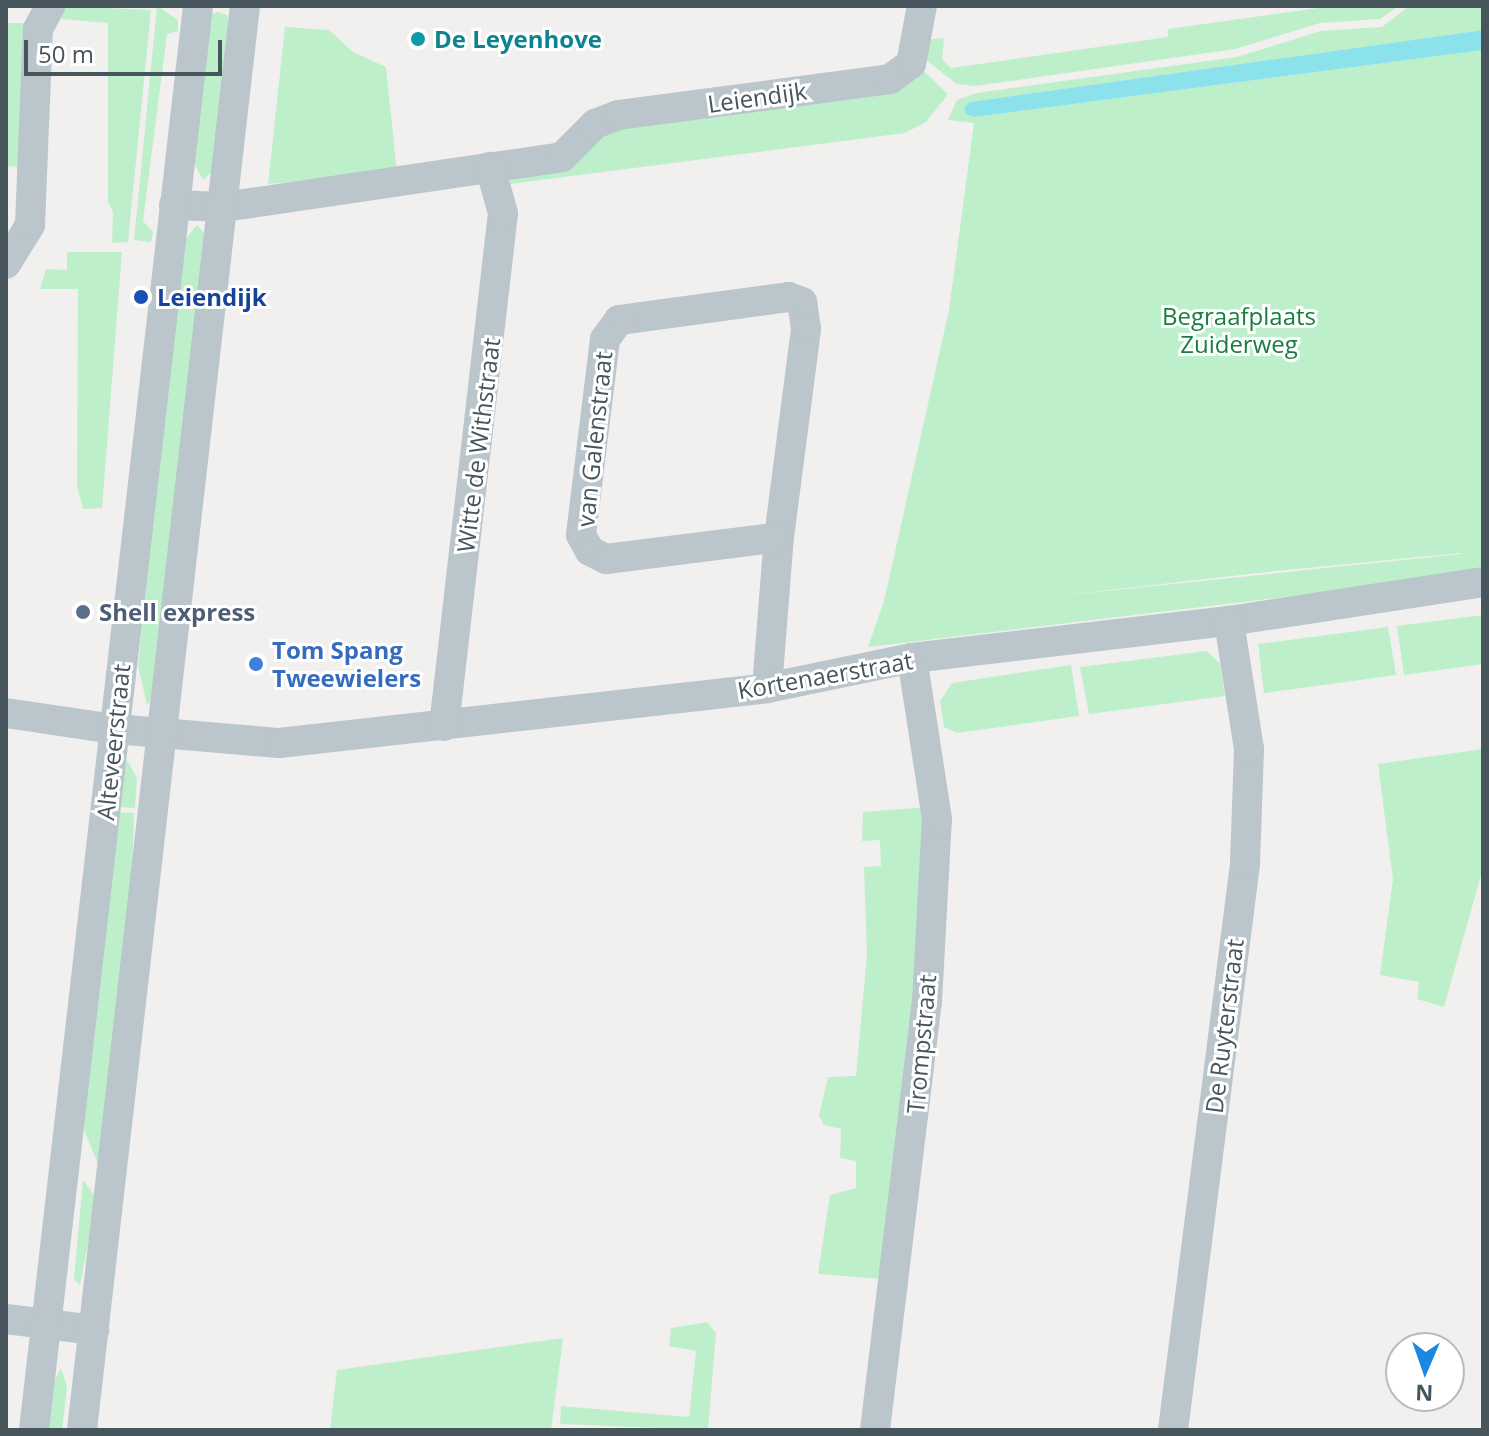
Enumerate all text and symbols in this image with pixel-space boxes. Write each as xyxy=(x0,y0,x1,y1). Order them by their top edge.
scale bar xyxy=(28,24,226,74)
place label: De Leyenhove xyxy=(434,25,602,53)
marker: De Leyenhove xyxy=(409,30,427,48)
text: 50 m xyxy=(38,37,94,70)
street label: Leiendijk xyxy=(706,76,808,118)
place label: Leiendijk xyxy=(157,283,267,311)
marker: Leiendijk xyxy=(132,288,150,306)
park label: Begraafplaats Zuiderweg xyxy=(1162,302,1316,358)
street label: Witte de Withstraat xyxy=(451,336,505,554)
street label: van Galenstraat xyxy=(570,350,618,528)
place label: Shell express xyxy=(99,598,255,626)
marker: Shell express xyxy=(74,603,92,621)
place label: Tom Spang Tweewielers xyxy=(272,636,421,692)
street label: Kortenaerstraat xyxy=(735,645,915,705)
marker: Tom Spang Tweewielers xyxy=(247,655,265,673)
street label: Alteveerstraat xyxy=(90,662,136,822)
street label: De Ruyterstraat xyxy=(1199,937,1249,1115)
street label: Trompstraat xyxy=(901,973,941,1115)
north arrow xyxy=(1385,1332,1465,1412)
text: N xyxy=(1415,1379,1434,1409)

